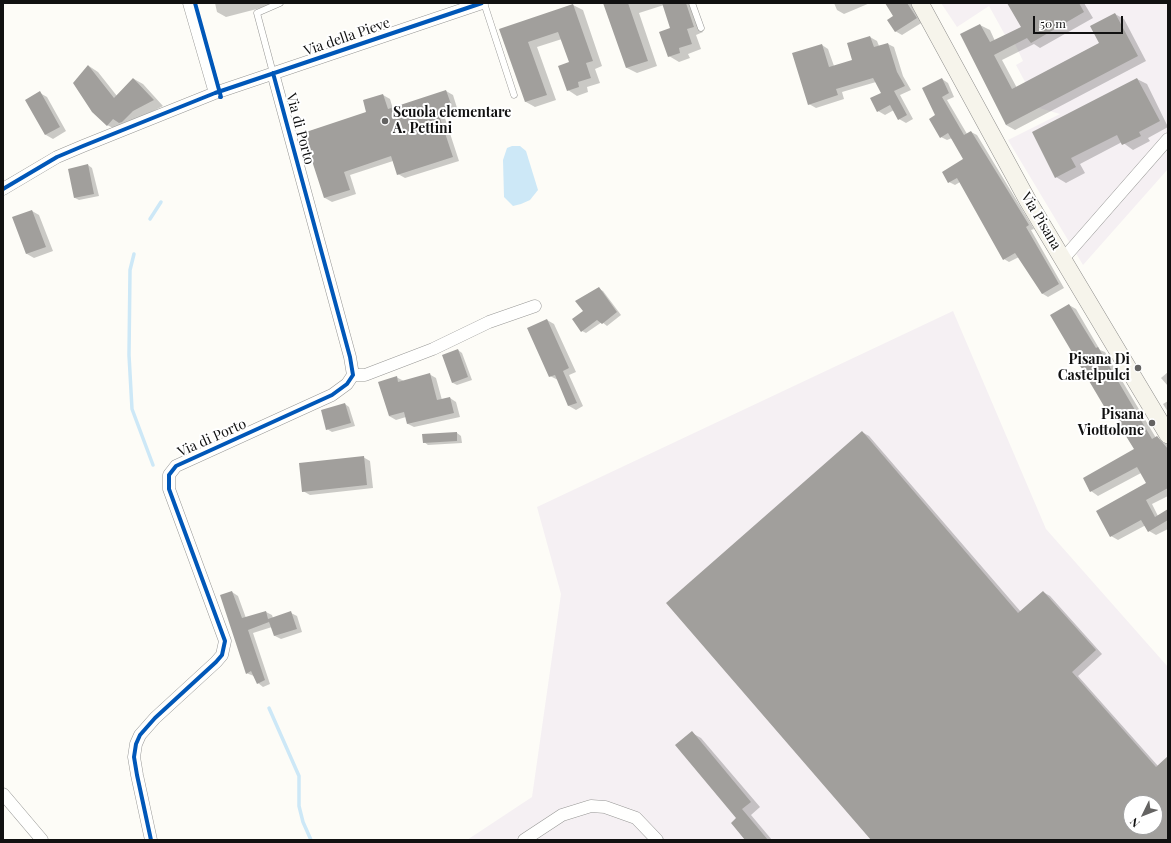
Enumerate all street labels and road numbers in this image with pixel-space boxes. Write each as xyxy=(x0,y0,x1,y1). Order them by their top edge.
street label: Via della Pieve xyxy=(302,14,392,60)
street label: Via di Porto xyxy=(282,91,318,167)
street label: Via Pisana xyxy=(1017,189,1065,253)
street label: Via di Porto xyxy=(175,415,249,461)

